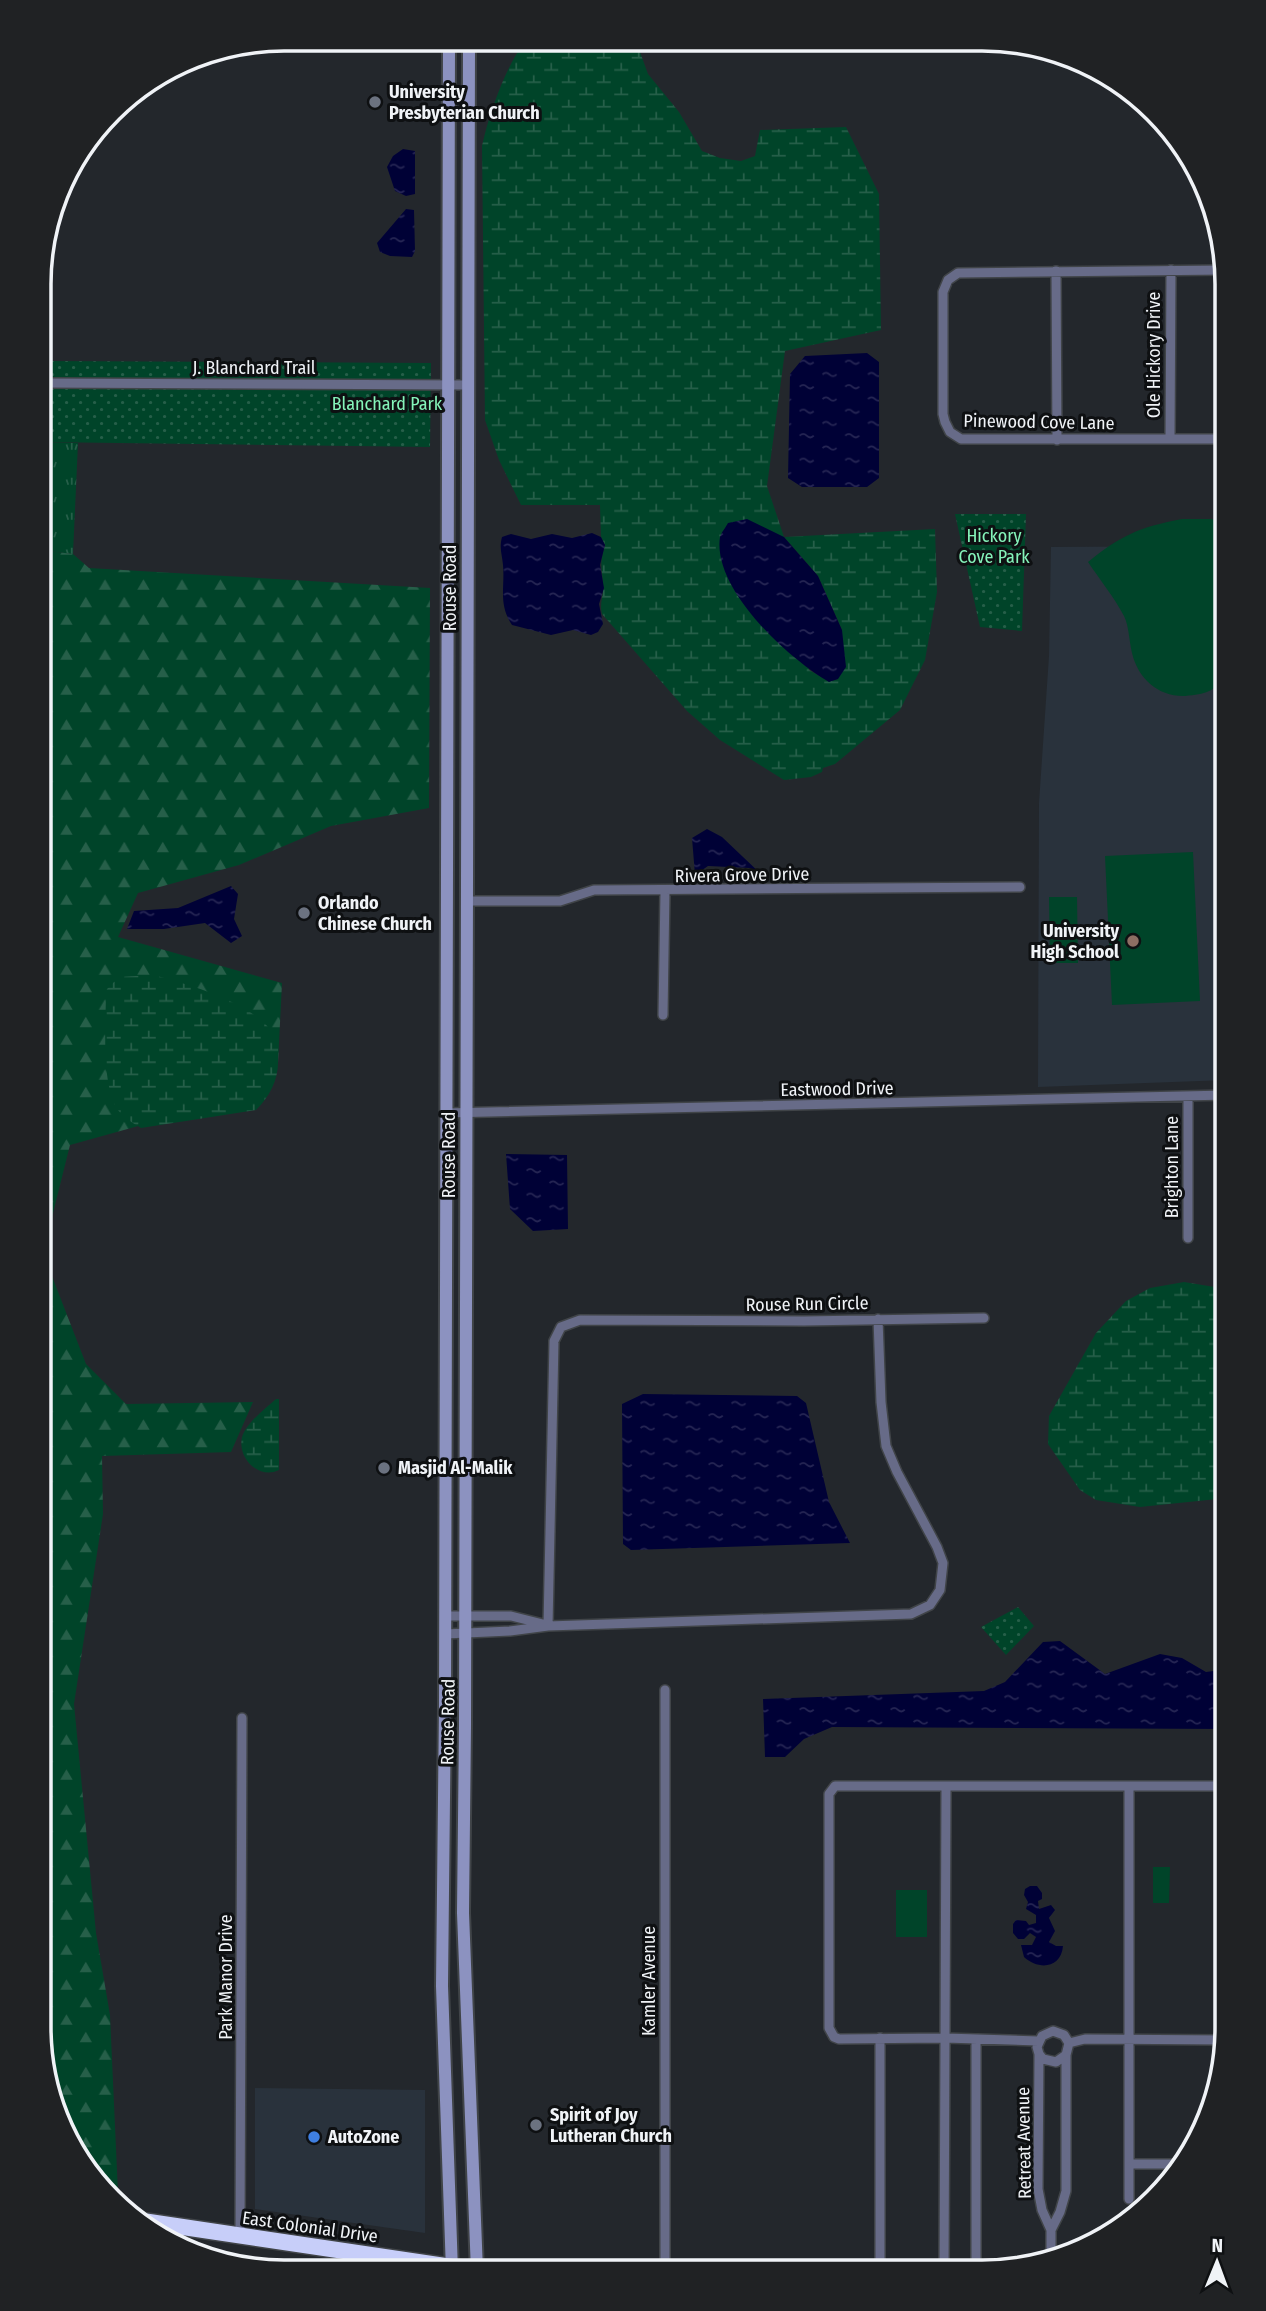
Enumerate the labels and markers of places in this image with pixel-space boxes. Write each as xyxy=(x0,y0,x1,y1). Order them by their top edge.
place label: University Presbyterian Church xyxy=(389,81,540,124)
marker: University Presbyterian Church xyxy=(367,94,383,110)
place label: Orlando Chinese Church xyxy=(318,892,432,935)
marker: Orlando Chinese Church xyxy=(296,905,312,921)
place label: University High School xyxy=(1031,920,1119,963)
marker: University High School xyxy=(1125,933,1141,949)
place label: Masjid Al-Malik xyxy=(398,1457,513,1479)
marker: Masjid Al-Malik xyxy=(376,1460,392,1476)
place label: Spirit of Joy Lutheran Church xyxy=(550,2104,672,2147)
marker: Spirit of Joy Lutheran Church xyxy=(528,2117,544,2133)
place label: AutoZone xyxy=(327,2126,399,2148)
marker: AutoZone xyxy=(306,2129,322,2145)

